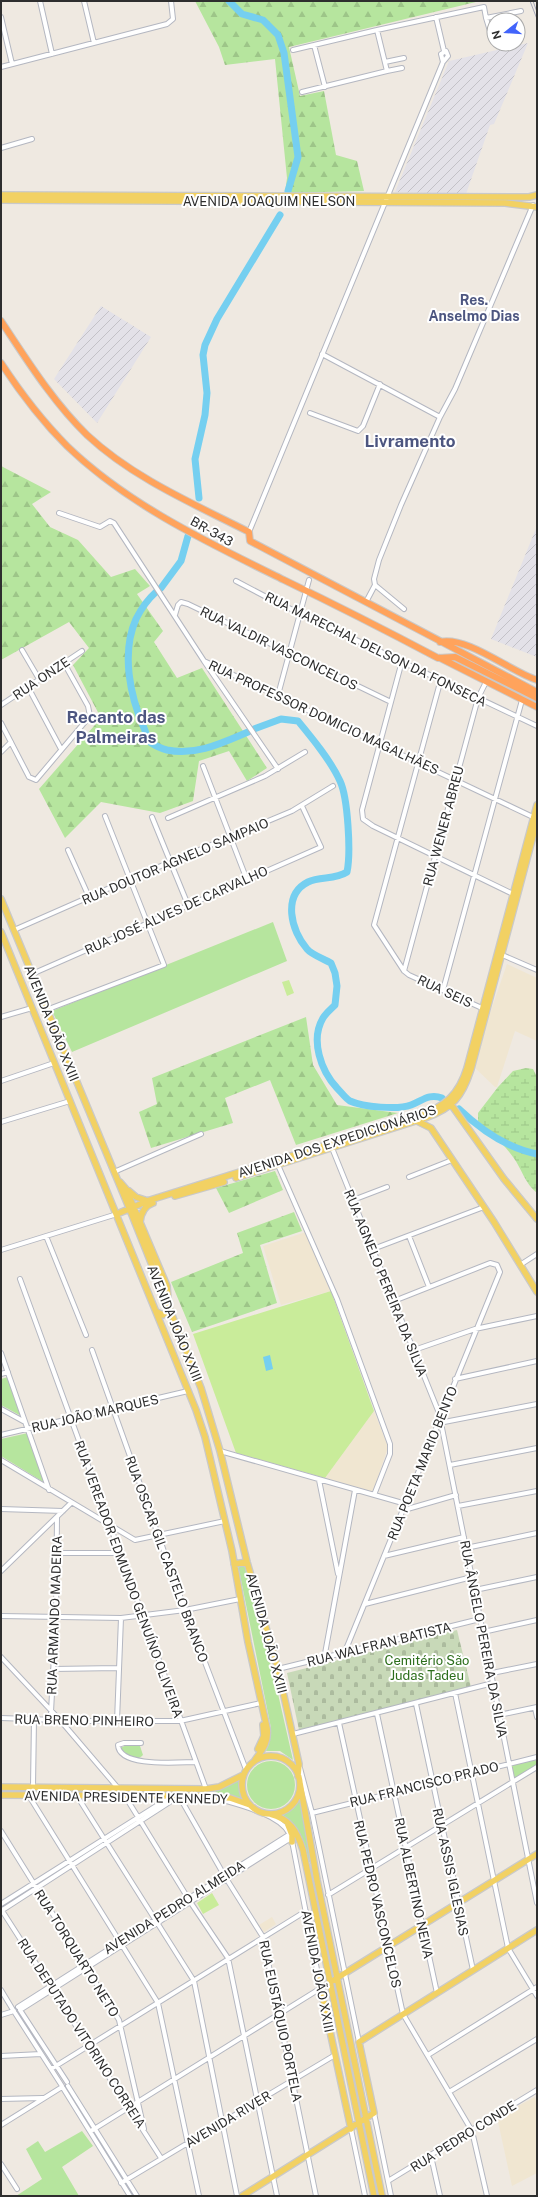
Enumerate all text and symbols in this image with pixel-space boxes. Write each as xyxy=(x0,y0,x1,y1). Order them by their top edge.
north arrow xyxy=(486,12,526,52)
text: N xyxy=(489,29,503,41)
street label: AVENIDA JOAQUIM NELSON xyxy=(183,194,355,209)
district label: Res. Anselmo Dias xyxy=(428,292,520,324)
district label: Livramento xyxy=(364,431,456,451)
street label: BR-343 xyxy=(188,514,236,549)
street label: RUA MARECHAL DELSON DA FONSECA xyxy=(263,589,489,710)
street label: RUA VALDIR VASCONCELOS xyxy=(198,604,360,693)
street label: RUA ONZE xyxy=(10,654,73,703)
street label: RUA PROFESSOR DOMICIO MAGALHÃES xyxy=(206,657,441,778)
district label: Recanto das Palmeiras xyxy=(66,707,166,747)
street label: RUA WENER ABREU xyxy=(420,764,467,888)
street label: RUA DOUTOR AGNELO SAMPAIO xyxy=(79,815,271,908)
street label: RUA JOSÉ ALVES DE CARVALHO xyxy=(82,862,270,958)
street label: AVENIDA JOÃO XXIII xyxy=(21,963,82,1084)
street label: RUA SEIS xyxy=(415,972,475,1011)
street label: AVENIDA DOS EXPEDICIONÁRIOS xyxy=(236,1101,438,1181)
street label: RUA AGNELO PEREIRA DA SILVA xyxy=(341,1187,430,1379)
street label: AVENIDA JOÃO XXIII xyxy=(144,1263,205,1384)
street label: RUA POETA MARIO BENTO xyxy=(385,1384,460,1542)
street label: RUA JOÃO MARQUES xyxy=(30,1392,160,1435)
street label: RUA VEREADOR EDMUNDO GENUÍNO OLIVEIRA xyxy=(71,1438,187,1720)
street label: RUA OSCAR GIL CASTELO BRANCO xyxy=(122,1454,211,1665)
street label: RUA ARMANDO MADEIRA xyxy=(44,1535,65,1695)
street label: RUA ÂNGELO PEREIRA DA SILVA xyxy=(457,1539,510,1739)
street label: AVENIDA JOÃO XXIII xyxy=(243,1571,290,1695)
street label: RUA WALFRAN BATISTA xyxy=(305,1619,453,1670)
park label: Cemitério São Judas Tadeu xyxy=(385,1653,469,1683)
street label: RUA BRENO PINHEIRO xyxy=(14,1712,154,1729)
street label: RUA FRANCISCO PRADO xyxy=(348,1759,500,1810)
street label: AVENIDA PRESIDENTE KENNEDY xyxy=(24,1788,228,1807)
street label: RUA ASSIS IGLESIAS xyxy=(430,1807,471,1938)
street label: RUA ALBERTINO NEIVA xyxy=(391,1816,436,1960)
street label: RUA PEDRO VASCONCELOS xyxy=(351,1819,404,1989)
street label: AVENIDA PEDRO ALMEIDA xyxy=(101,1858,248,1957)
street label: RUA TORQUARTO NETO xyxy=(31,1887,122,2020)
street label: AVENIDA JOÃO XXIII xyxy=(298,1909,337,2034)
street label: RUA DEPUTADO VITORINO CORREIA xyxy=(15,1936,149,2131)
street label: RUA EUSTÁQUIO PORTELA xyxy=(256,1939,306,2103)
street label: AVENIDA RIVER xyxy=(183,2088,274,2151)
street label: RUA PEDRO CONDE xyxy=(408,2098,519,2175)

